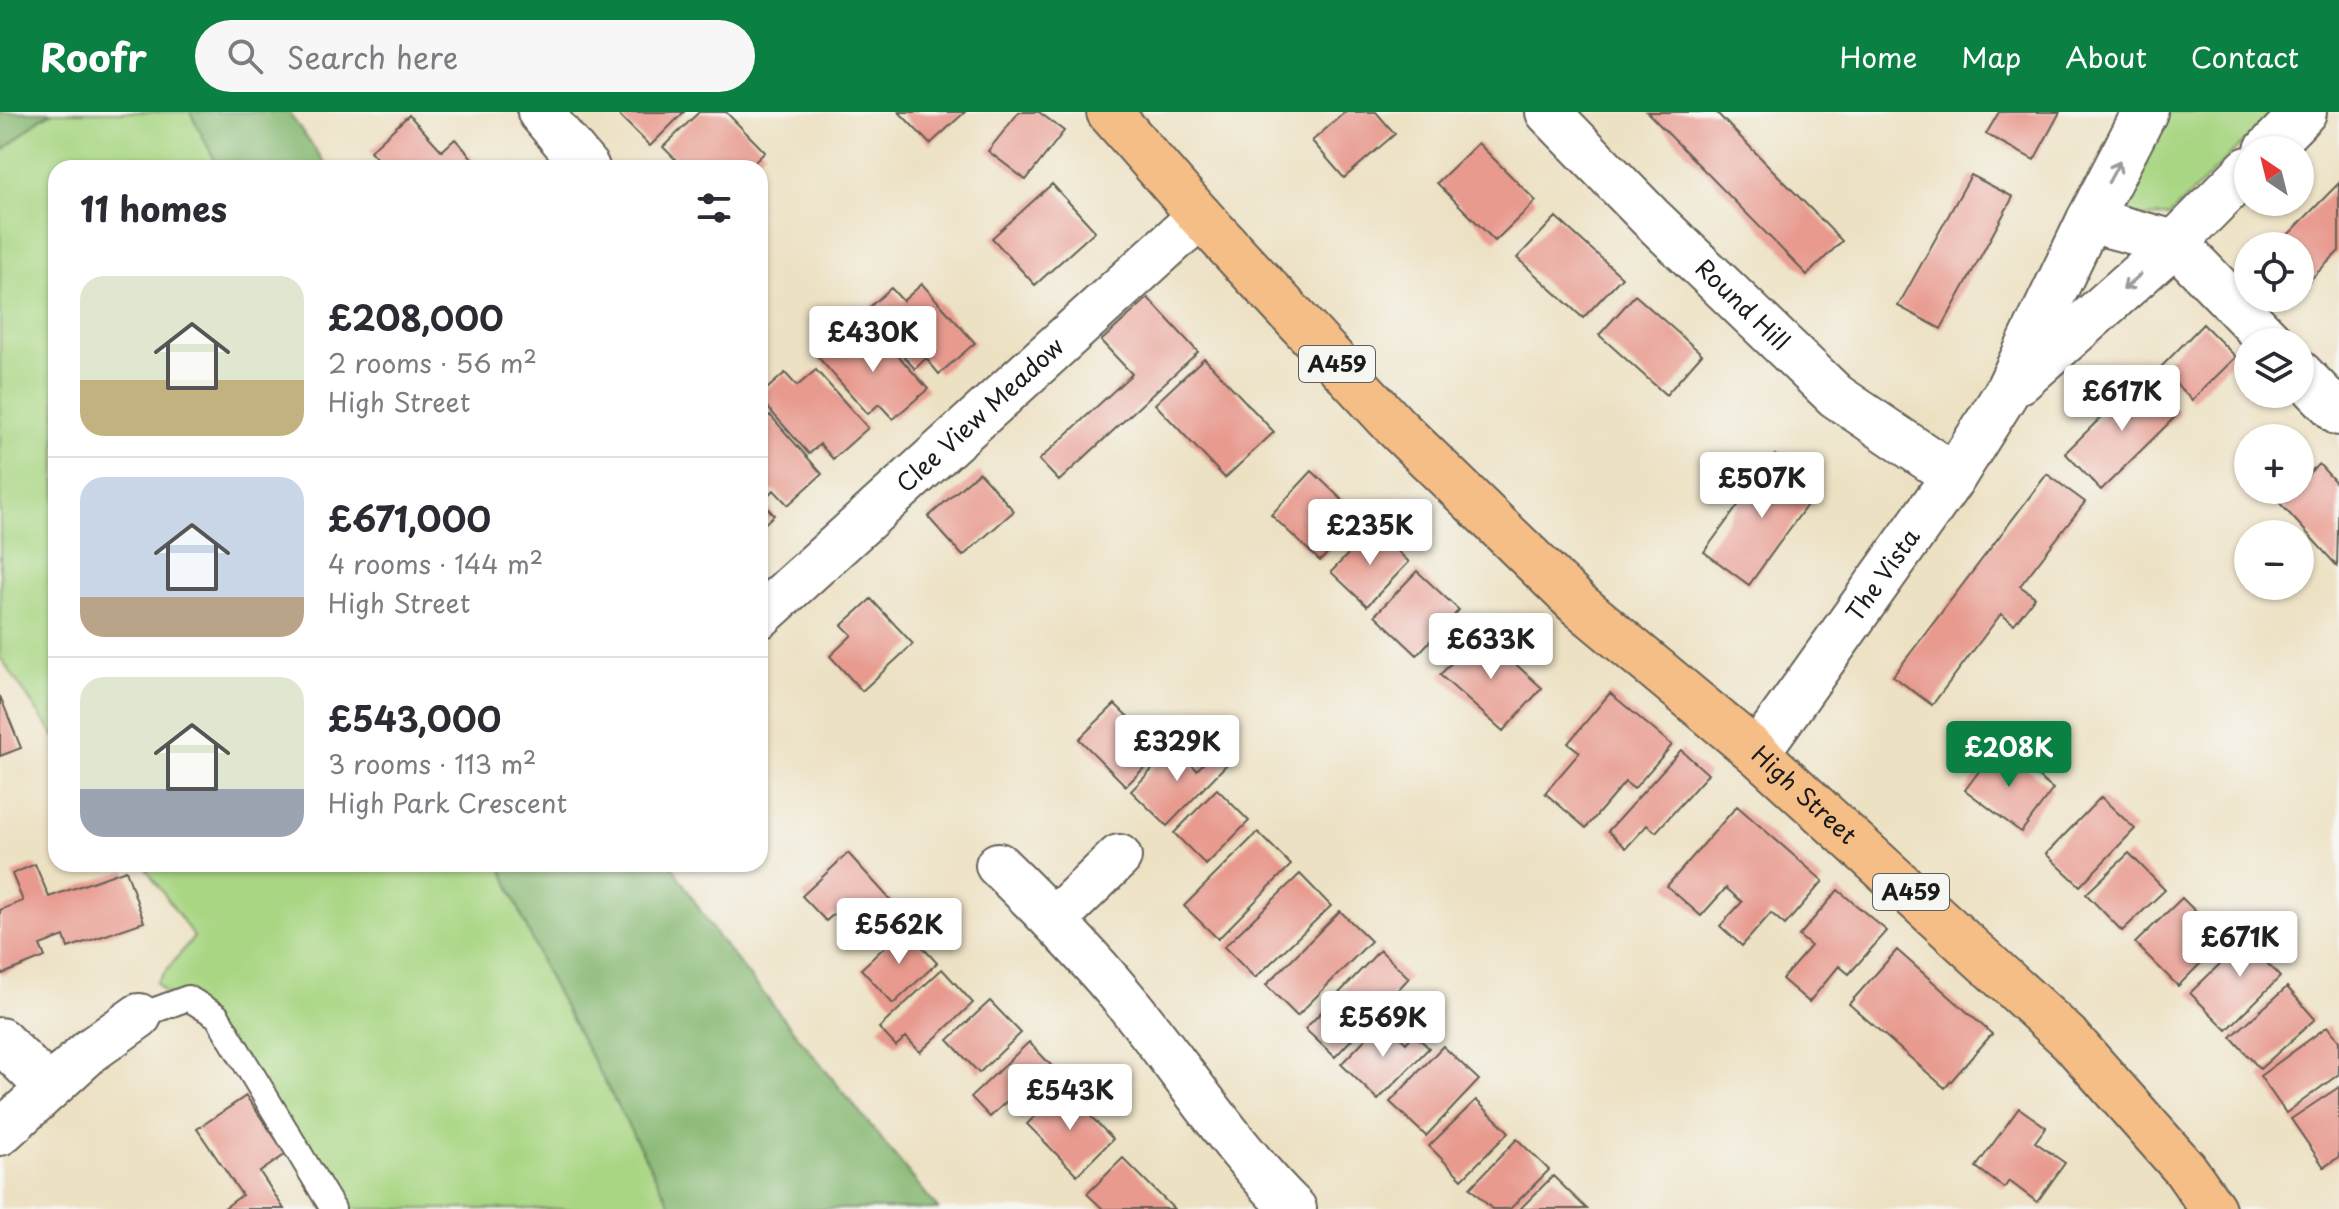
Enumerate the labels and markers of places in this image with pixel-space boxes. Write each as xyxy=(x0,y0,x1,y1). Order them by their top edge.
pin: £430K xyxy=(817,306,929,374)
pin: £617K xyxy=(2066,365,2178,433)
pin: £507K xyxy=(1706,452,1818,520)
pin: £235K xyxy=(1314,499,1426,567)
pin: £633K xyxy=(1435,613,1547,681)
pin: £329K xyxy=(1121,715,1233,783)
pin: £208K xyxy=(1953,721,2065,789)
pin: £562K xyxy=(843,898,955,966)
pin: £671K xyxy=(2184,911,2296,979)
pin: £569K xyxy=(1327,991,1439,1059)
pin: £543K xyxy=(1014,1064,1126,1132)

